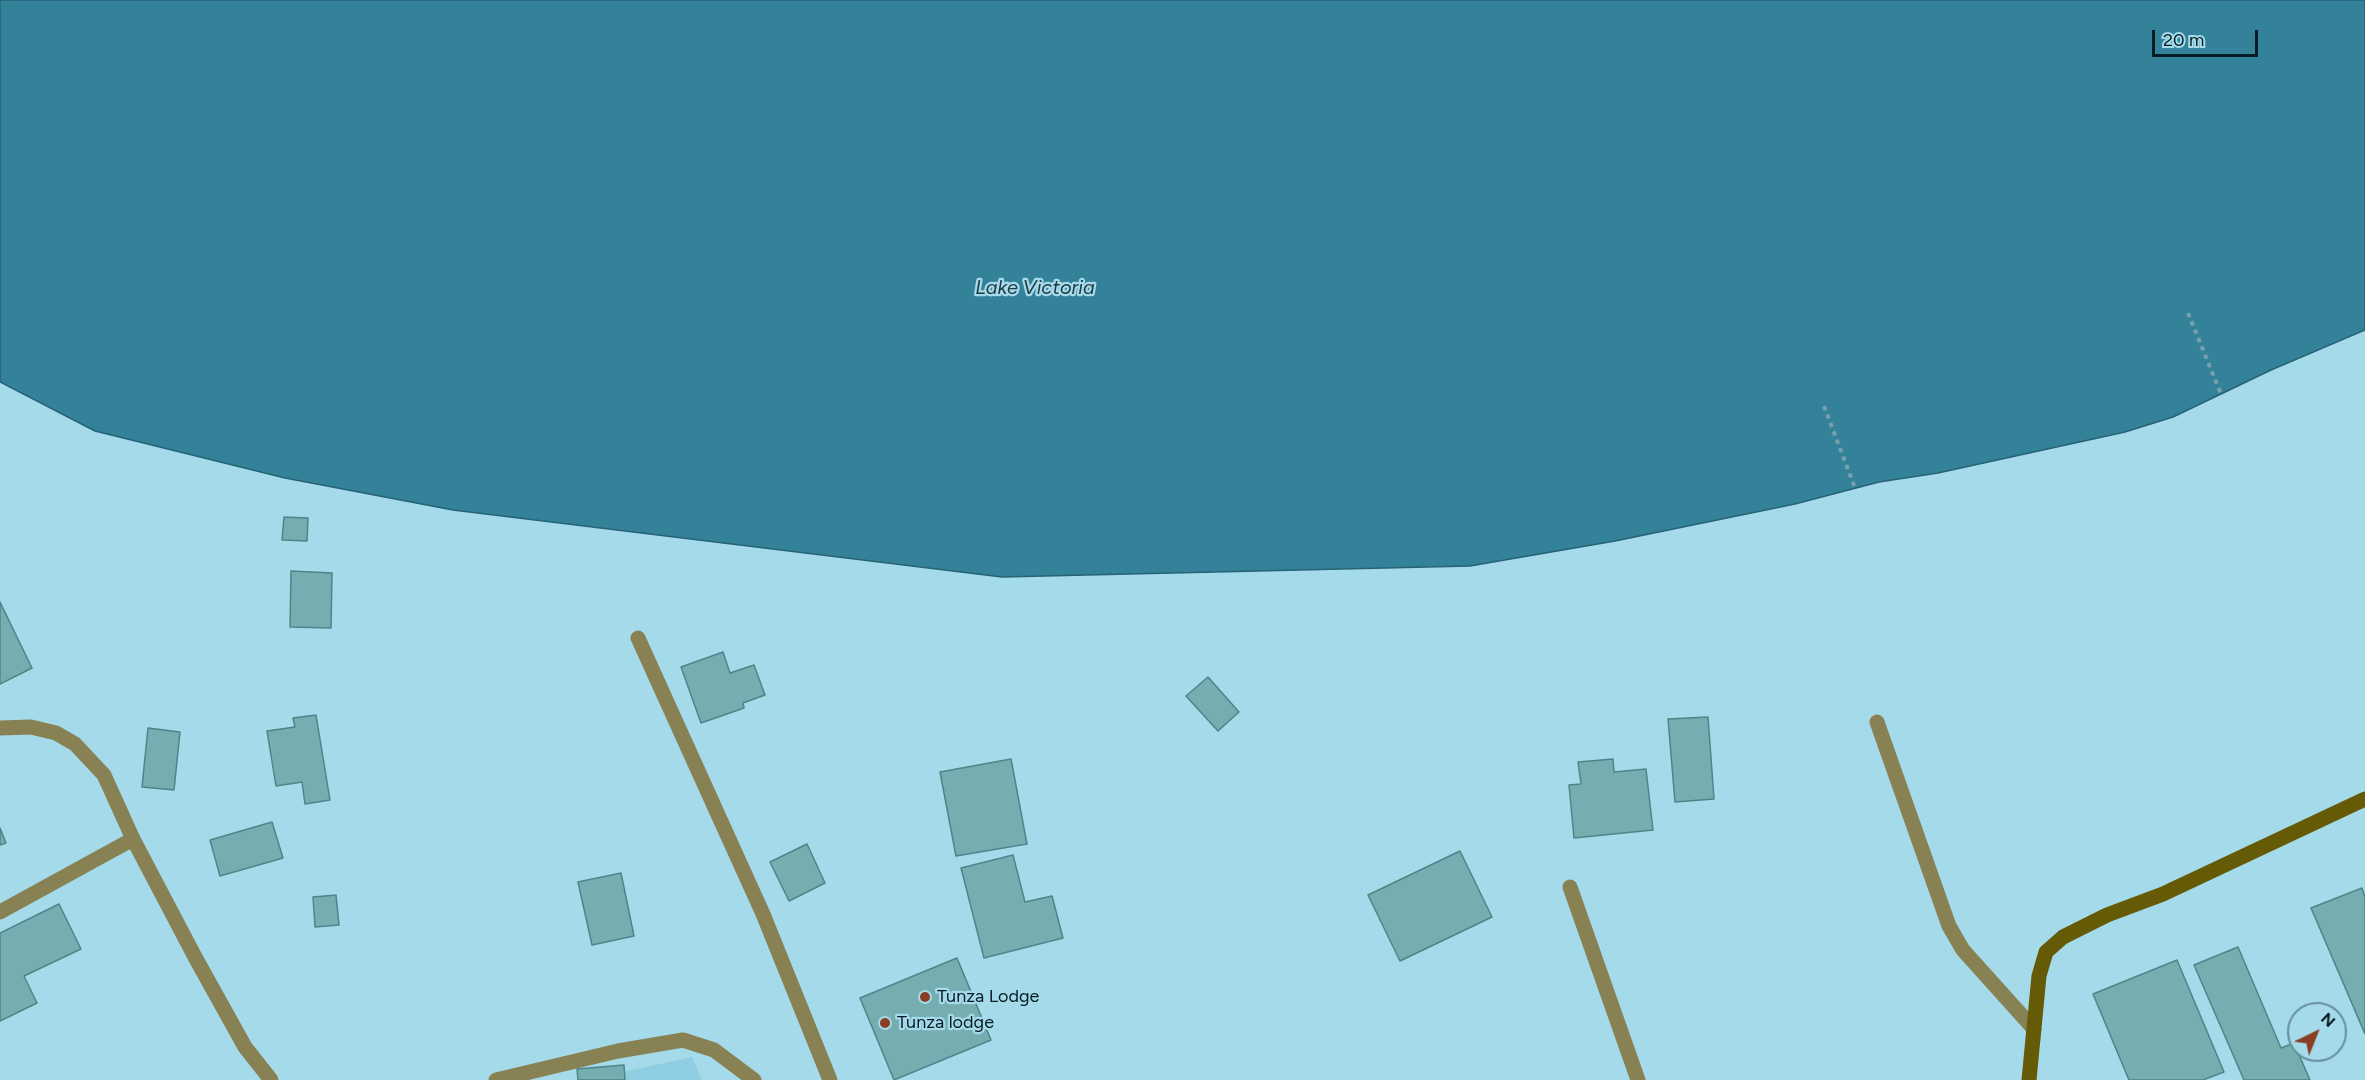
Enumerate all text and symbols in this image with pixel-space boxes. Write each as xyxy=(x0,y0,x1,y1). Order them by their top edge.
scale bar xyxy=(2155,18,2262,56)
text: 20 m xyxy=(2163,29,2204,51)
water label: Lake Victoria xyxy=(975,276,1095,300)
place label: Tunza Lodge xyxy=(937,986,1039,1008)
marker: Tunza Lodge xyxy=(918,990,932,1004)
north arrow xyxy=(2287,1002,2347,1062)
text: N xyxy=(2317,1009,2339,1031)
place label: Tunza lodge xyxy=(897,1012,994,1034)
marker: Tunza lodge xyxy=(878,1016,892,1030)

